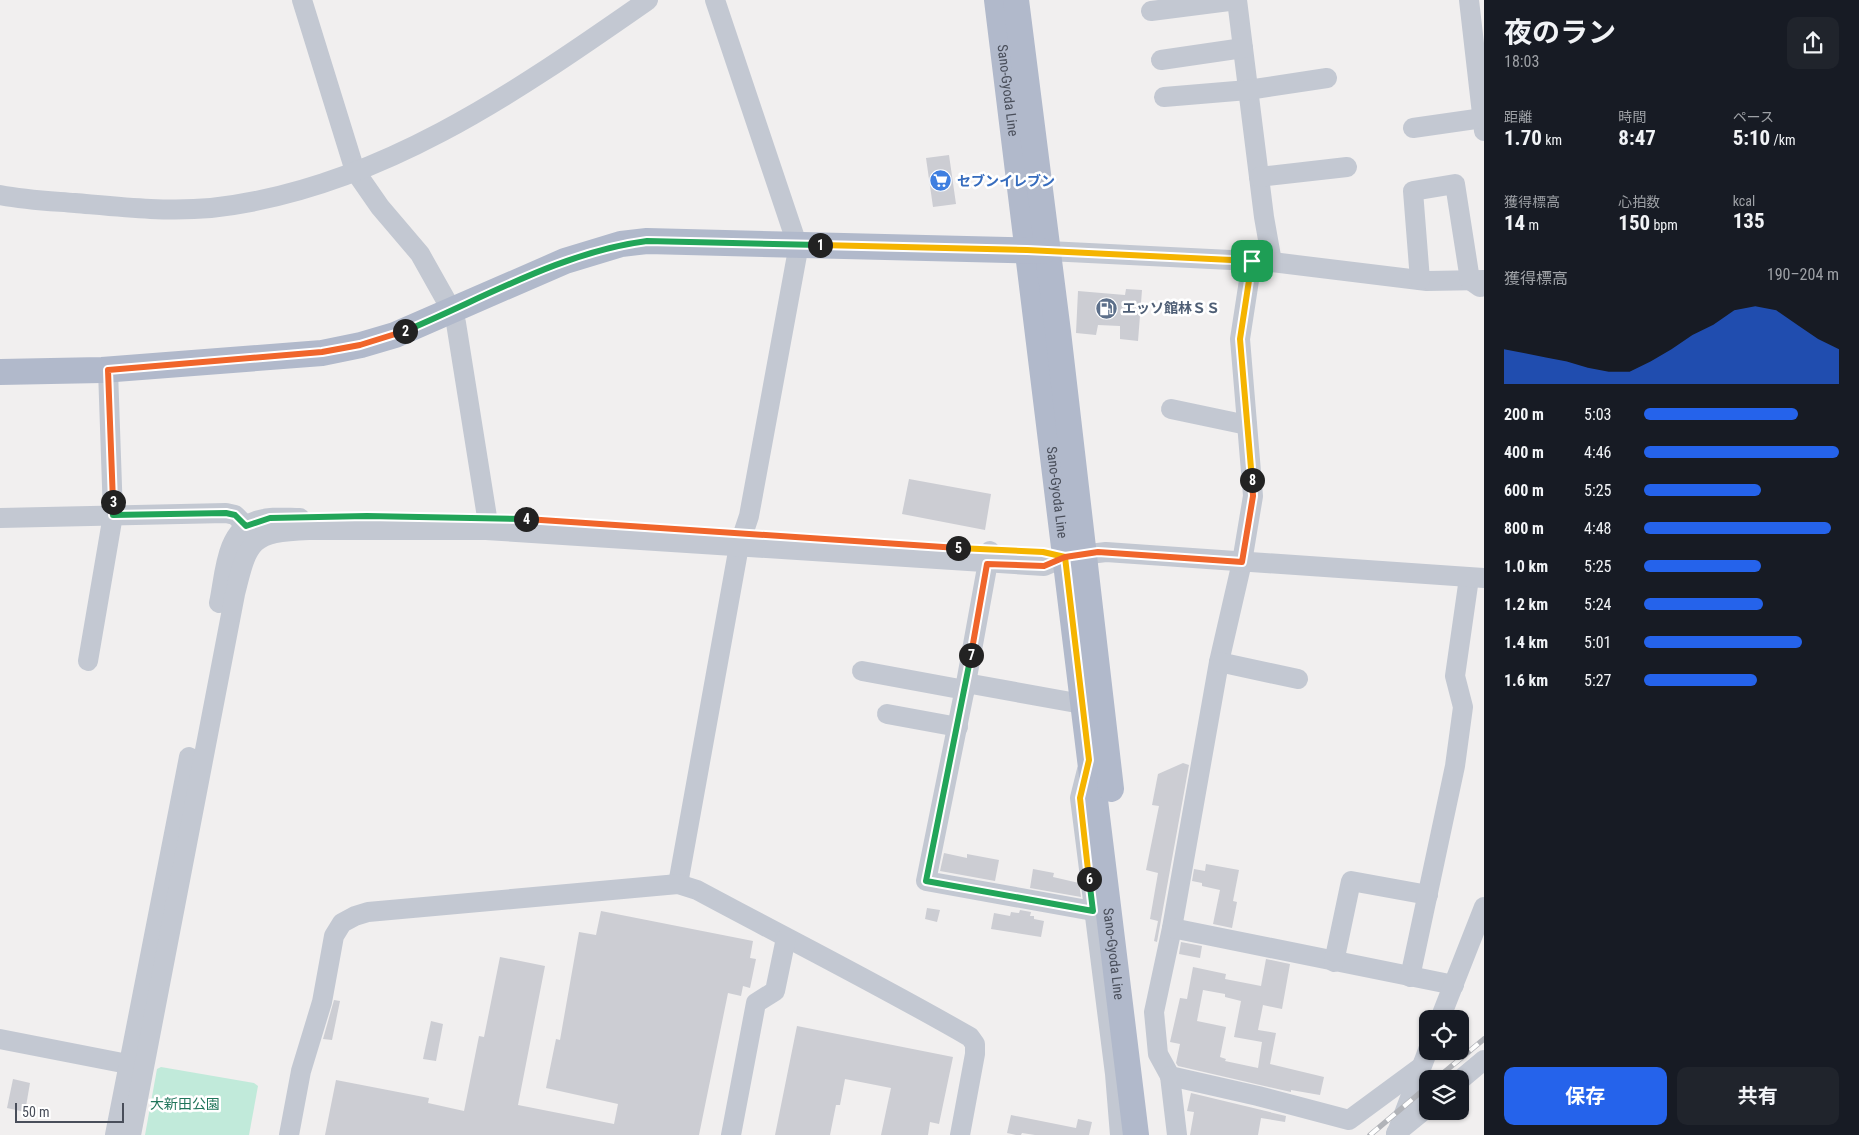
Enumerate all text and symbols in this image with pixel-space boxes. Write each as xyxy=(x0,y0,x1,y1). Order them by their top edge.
text: 夜のラン xyxy=(1504,16,1616,49)
button: share xyxy=(1787,17,1839,69)
street label: Sano-Gyoda Line xyxy=(995,43,1022,138)
text: 18:03 xyxy=(1504,52,1539,71)
text: 距離 xyxy=(1504,109,1532,125)
text: 時間 xyxy=(1618,109,1646,125)
text: ペース xyxy=(1733,109,1774,125)
text: 1.70 xyxy=(1504,126,1542,150)
text: 8:47 xyxy=(1618,126,1656,150)
text: 5:10 xyxy=(1733,126,1770,150)
text: km xyxy=(1542,132,1562,148)
text: /km xyxy=(1770,132,1796,148)
supermarket icon: セブンイレブン xyxy=(929,169,953,193)
place label: セブンイレブン xyxy=(957,173,1055,189)
text: kcal xyxy=(1733,193,1755,209)
text: 獲得標高 xyxy=(1504,194,1560,210)
text: 心拍数 xyxy=(1618,194,1660,210)
text: 135 xyxy=(1733,209,1765,233)
text: 14 xyxy=(1504,211,1525,235)
text: 150 xyxy=(1618,211,1650,235)
text: m xyxy=(1525,217,1539,233)
text: bpm xyxy=(1650,217,1678,233)
pin: 1 xyxy=(808,232,832,258)
text: 1 xyxy=(817,237,824,253)
pin xyxy=(1231,240,1273,282)
icon: arrive xyxy=(1238,247,1266,275)
text: 190–204 m xyxy=(1767,265,1839,284)
text: 獲得標高 xyxy=(1504,269,1568,288)
fuel station icon: エッソ館林ＳＳ xyxy=(1094,296,1118,320)
place label: エッソ館林ＳＳ xyxy=(1122,300,1220,316)
pin: 2 xyxy=(392,318,418,344)
text: 2 xyxy=(402,323,409,339)
text: 200 m xyxy=(1504,405,1544,424)
text: 5:03 xyxy=(1584,405,1611,424)
text: 400 m xyxy=(1504,443,1544,462)
text: 4:46 xyxy=(1584,443,1611,462)
street label: Sano-Gyoda Line xyxy=(1044,445,1071,540)
pin: 8 xyxy=(1240,468,1264,492)
text: 8 xyxy=(1249,472,1256,488)
text: 600 m xyxy=(1504,481,1544,500)
text: 5:25 xyxy=(1584,481,1611,500)
pin: 3 xyxy=(100,490,126,514)
text: 3 xyxy=(110,494,117,510)
pin: 4 xyxy=(514,506,538,532)
text: 4 xyxy=(523,511,530,527)
text: 800 m xyxy=(1504,519,1544,538)
text: 4:48 xyxy=(1584,519,1611,538)
pin: 5 xyxy=(946,536,970,560)
text: 5 xyxy=(955,540,962,556)
text: 1.0 km xyxy=(1504,557,1548,576)
text: 5:25 xyxy=(1584,557,1611,576)
text: 1.2 km xyxy=(1504,595,1548,614)
text: 5:24 xyxy=(1584,595,1611,614)
text: 1.4 km xyxy=(1504,633,1548,652)
text: 5:01 xyxy=(1584,633,1611,652)
pin: 7 xyxy=(958,642,984,668)
text: 7 xyxy=(968,647,975,663)
text: 1.6 km xyxy=(1504,671,1548,690)
text: 5:27 xyxy=(1584,671,1611,690)
pin: 6 xyxy=(1076,866,1102,892)
text: 6 xyxy=(1086,871,1093,887)
street label: Sano-Gyoda Line xyxy=(1100,907,1127,1001)
map controls xyxy=(1419,1010,1469,1120)
button: locate xyxy=(1419,1010,1469,1060)
button: 保存 xyxy=(1504,1067,1667,1125)
button: 共有 xyxy=(1677,1067,1839,1125)
button: layers xyxy=(1419,1070,1469,1120)
park label: 大新田公園 xyxy=(150,1096,220,1112)
scale bar xyxy=(15,1100,124,1123)
text: 50 m xyxy=(22,1104,50,1120)

